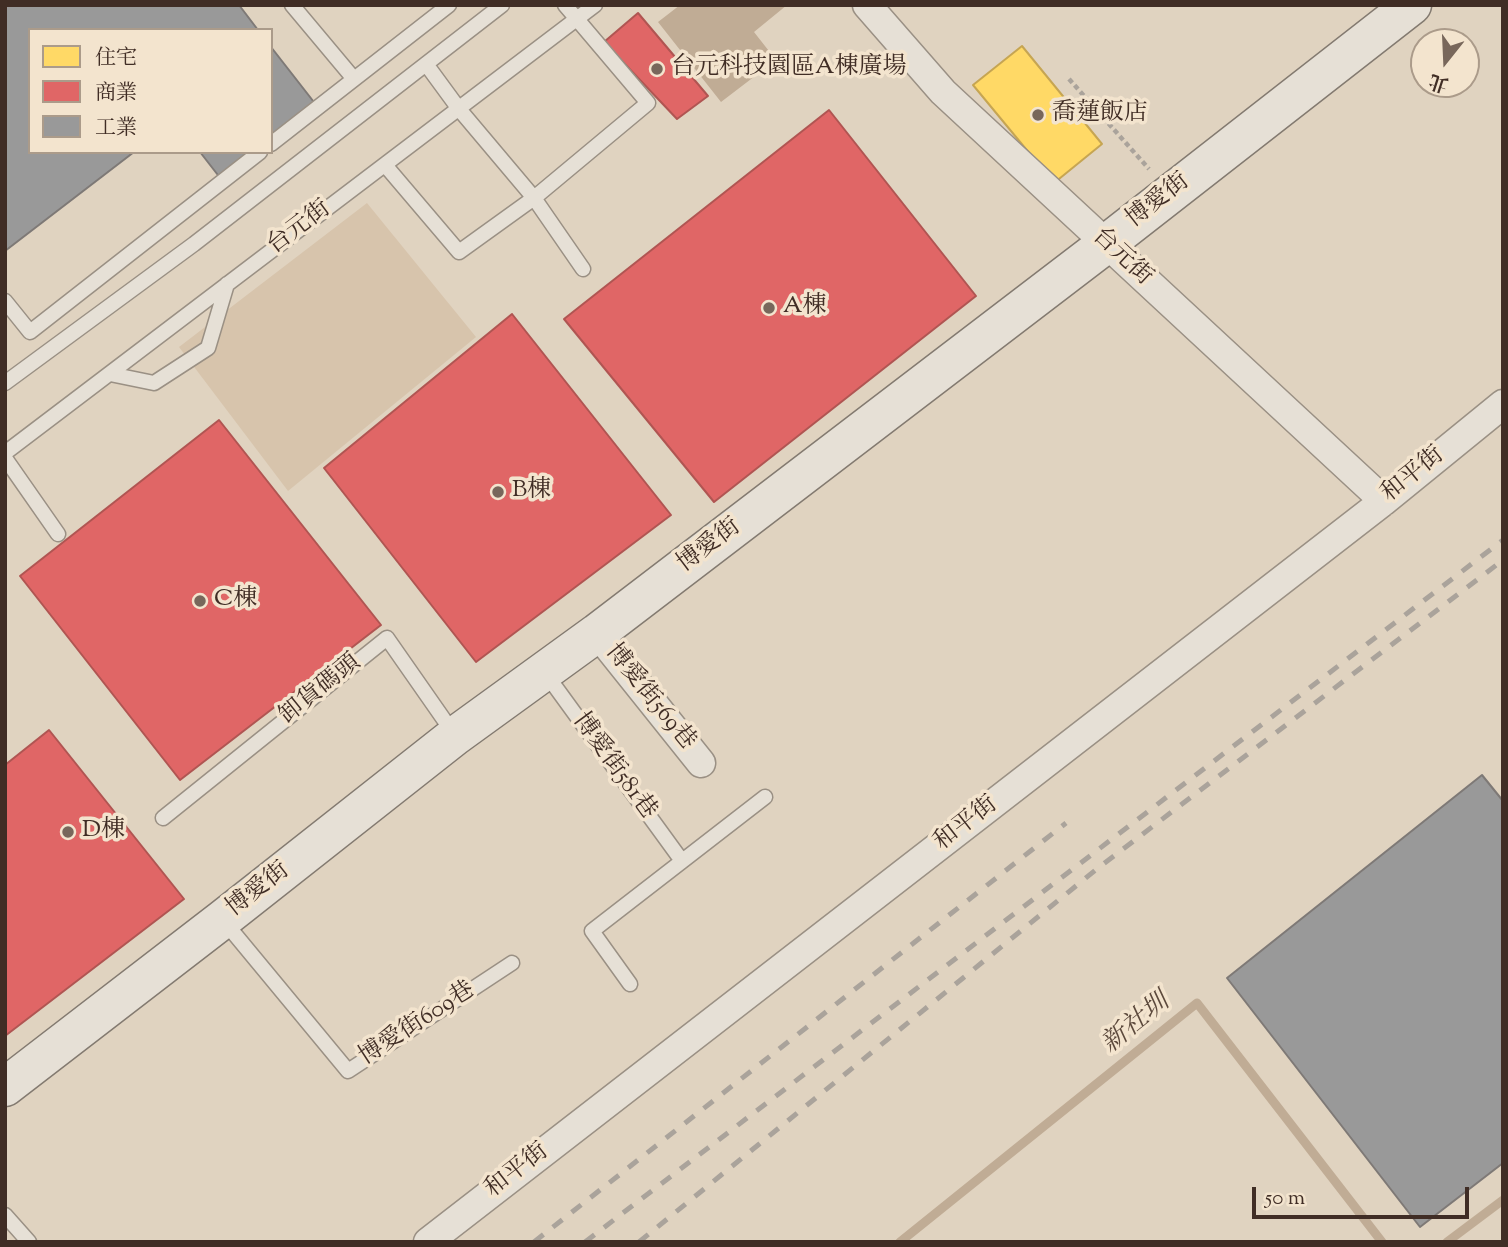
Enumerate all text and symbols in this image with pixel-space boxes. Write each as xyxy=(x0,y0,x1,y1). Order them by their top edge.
legend xyxy=(28,28,273,154)
north arrow xyxy=(1410,28,1480,98)
text: 住宅 xyxy=(95,44,137,74)
place label: 台元科技園區A棟廣場 xyxy=(671,55,906,83)
marker: 台元科技園區A棟廣場 xyxy=(649,61,665,77)
text: 北 xyxy=(1426,66,1452,97)
text: 商業 xyxy=(95,79,137,109)
place label: 喬蓮飯店 xyxy=(1052,101,1148,129)
marker: 喬蓮飯店 xyxy=(1030,107,1046,123)
text: 工業 xyxy=(95,114,137,144)
street label: 博愛街 xyxy=(1122,168,1196,236)
street label: 台元街 xyxy=(263,196,337,262)
street label: 台元街 xyxy=(1085,223,1157,293)
place label: A棟 xyxy=(783,294,826,322)
marker: A棟 xyxy=(761,300,777,316)
street label: 和平街 xyxy=(1377,442,1451,510)
place label: B棟 xyxy=(512,478,551,506)
marker: B棟 xyxy=(490,484,506,500)
street label: 博愛街 xyxy=(673,514,747,580)
place label: C棟 xyxy=(214,587,257,615)
marker: C棟 xyxy=(192,593,208,609)
street label: 博愛街569巷 xyxy=(598,639,700,757)
street label: 卸貨碼頭 xyxy=(275,650,367,732)
street label: 博愛街581巷 xyxy=(565,708,661,826)
street label: 和平街 xyxy=(930,791,1004,859)
place label: D棟 xyxy=(82,818,125,846)
marker: D棟 xyxy=(60,824,76,840)
street label: 博愛街 xyxy=(222,857,296,925)
street label: 博愛街609巷 xyxy=(355,977,481,1073)
water label: 新社圳 xyxy=(1097,988,1177,1062)
street label: 和平街 xyxy=(481,1138,555,1206)
scale bar xyxy=(1256,1174,1473,1218)
text: 50 m xyxy=(1265,1184,1305,1214)

